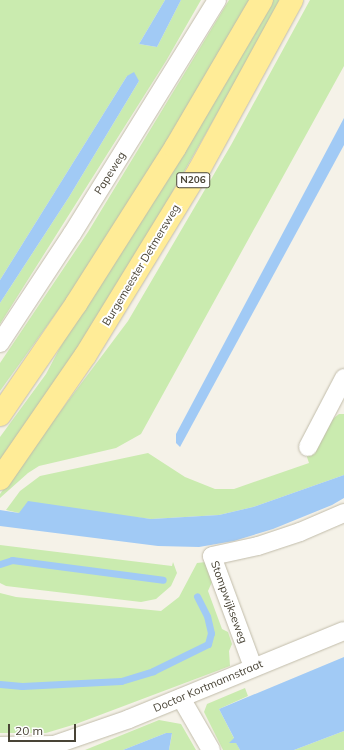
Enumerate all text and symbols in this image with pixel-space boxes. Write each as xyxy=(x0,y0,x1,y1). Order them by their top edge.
street label: Papeweg xyxy=(92,149,128,197)
road number: N206 xyxy=(176,172,210,188)
street label: Burgemeester Detmersweg xyxy=(100,202,182,328)
street label: Stompwijkseweg xyxy=(208,559,250,645)
street label: Doctor Kortmannstraat xyxy=(151,657,265,715)
scale bar xyxy=(10,716,78,742)
text: 20 m xyxy=(15,723,43,738)

